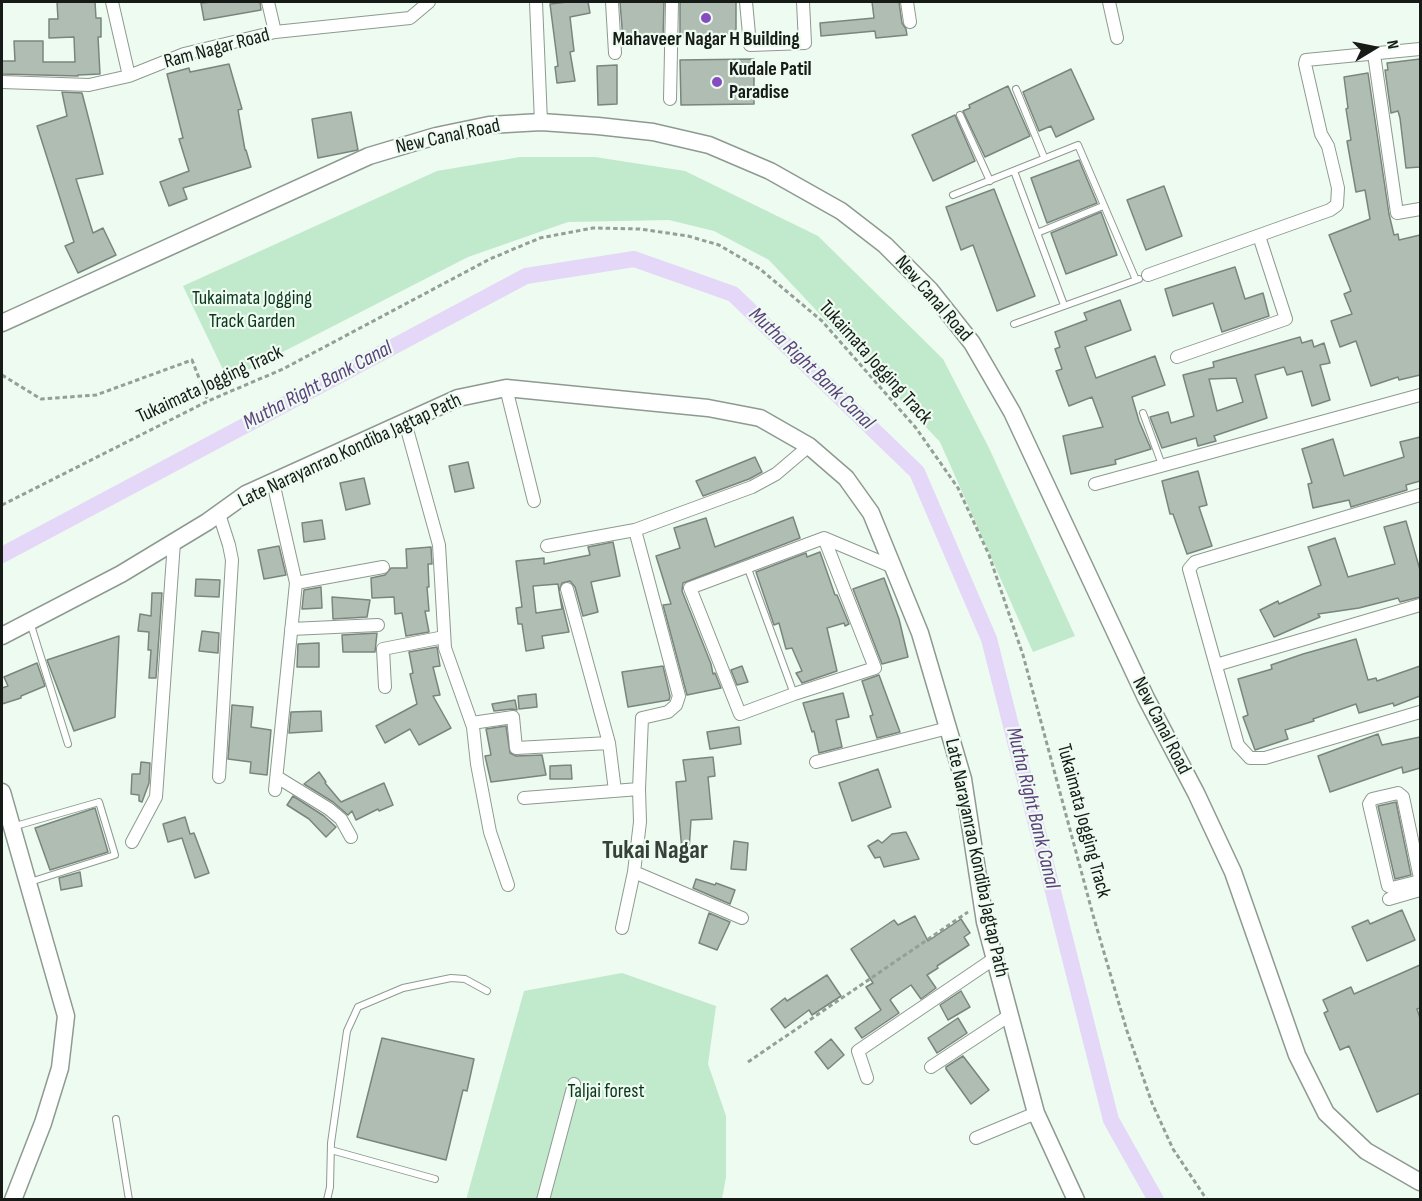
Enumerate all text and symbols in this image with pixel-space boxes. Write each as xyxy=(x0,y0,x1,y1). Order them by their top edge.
marker: Mahaveer Nagar H Building xyxy=(699,11,713,25)
north arrow xyxy=(1344,18,1404,78)
street label: Ram Nagar Road xyxy=(162,23,272,75)
place label: Mahaveer Nagar H Building xyxy=(612,28,800,52)
text: N xyxy=(1382,39,1402,51)
place label: Kudale Patil Paradise xyxy=(729,58,812,105)
marker: Kudale Patil Paradise xyxy=(710,75,724,89)
street label: New Canal Road xyxy=(394,114,502,160)
street label: New Canal Road xyxy=(889,251,977,347)
park label: Tukaimata Jogging Track Garden xyxy=(192,287,312,334)
street label: Tukaimata Jogging Track xyxy=(813,296,937,430)
water label: Mutha Right Bank Canal xyxy=(743,303,879,435)
water label: Mutha Right Bank Canal xyxy=(239,336,397,436)
street label: Tukaimata Jogging Track xyxy=(133,341,287,429)
street label: Late Narayanrao Kondiba Jagtap Path xyxy=(235,389,465,513)
street label: New Canal Road xyxy=(1126,673,1196,779)
water label: Mutha Right Bank Canal xyxy=(1000,725,1064,891)
street label: Late Narayanrao Kondiba Jagtap Path xyxy=(939,736,1013,980)
street label: Tukaimata Jogging Track xyxy=(1051,741,1115,901)
district label: Tukai Nagar xyxy=(602,835,708,867)
park label: Taljai forest xyxy=(567,1080,645,1104)

